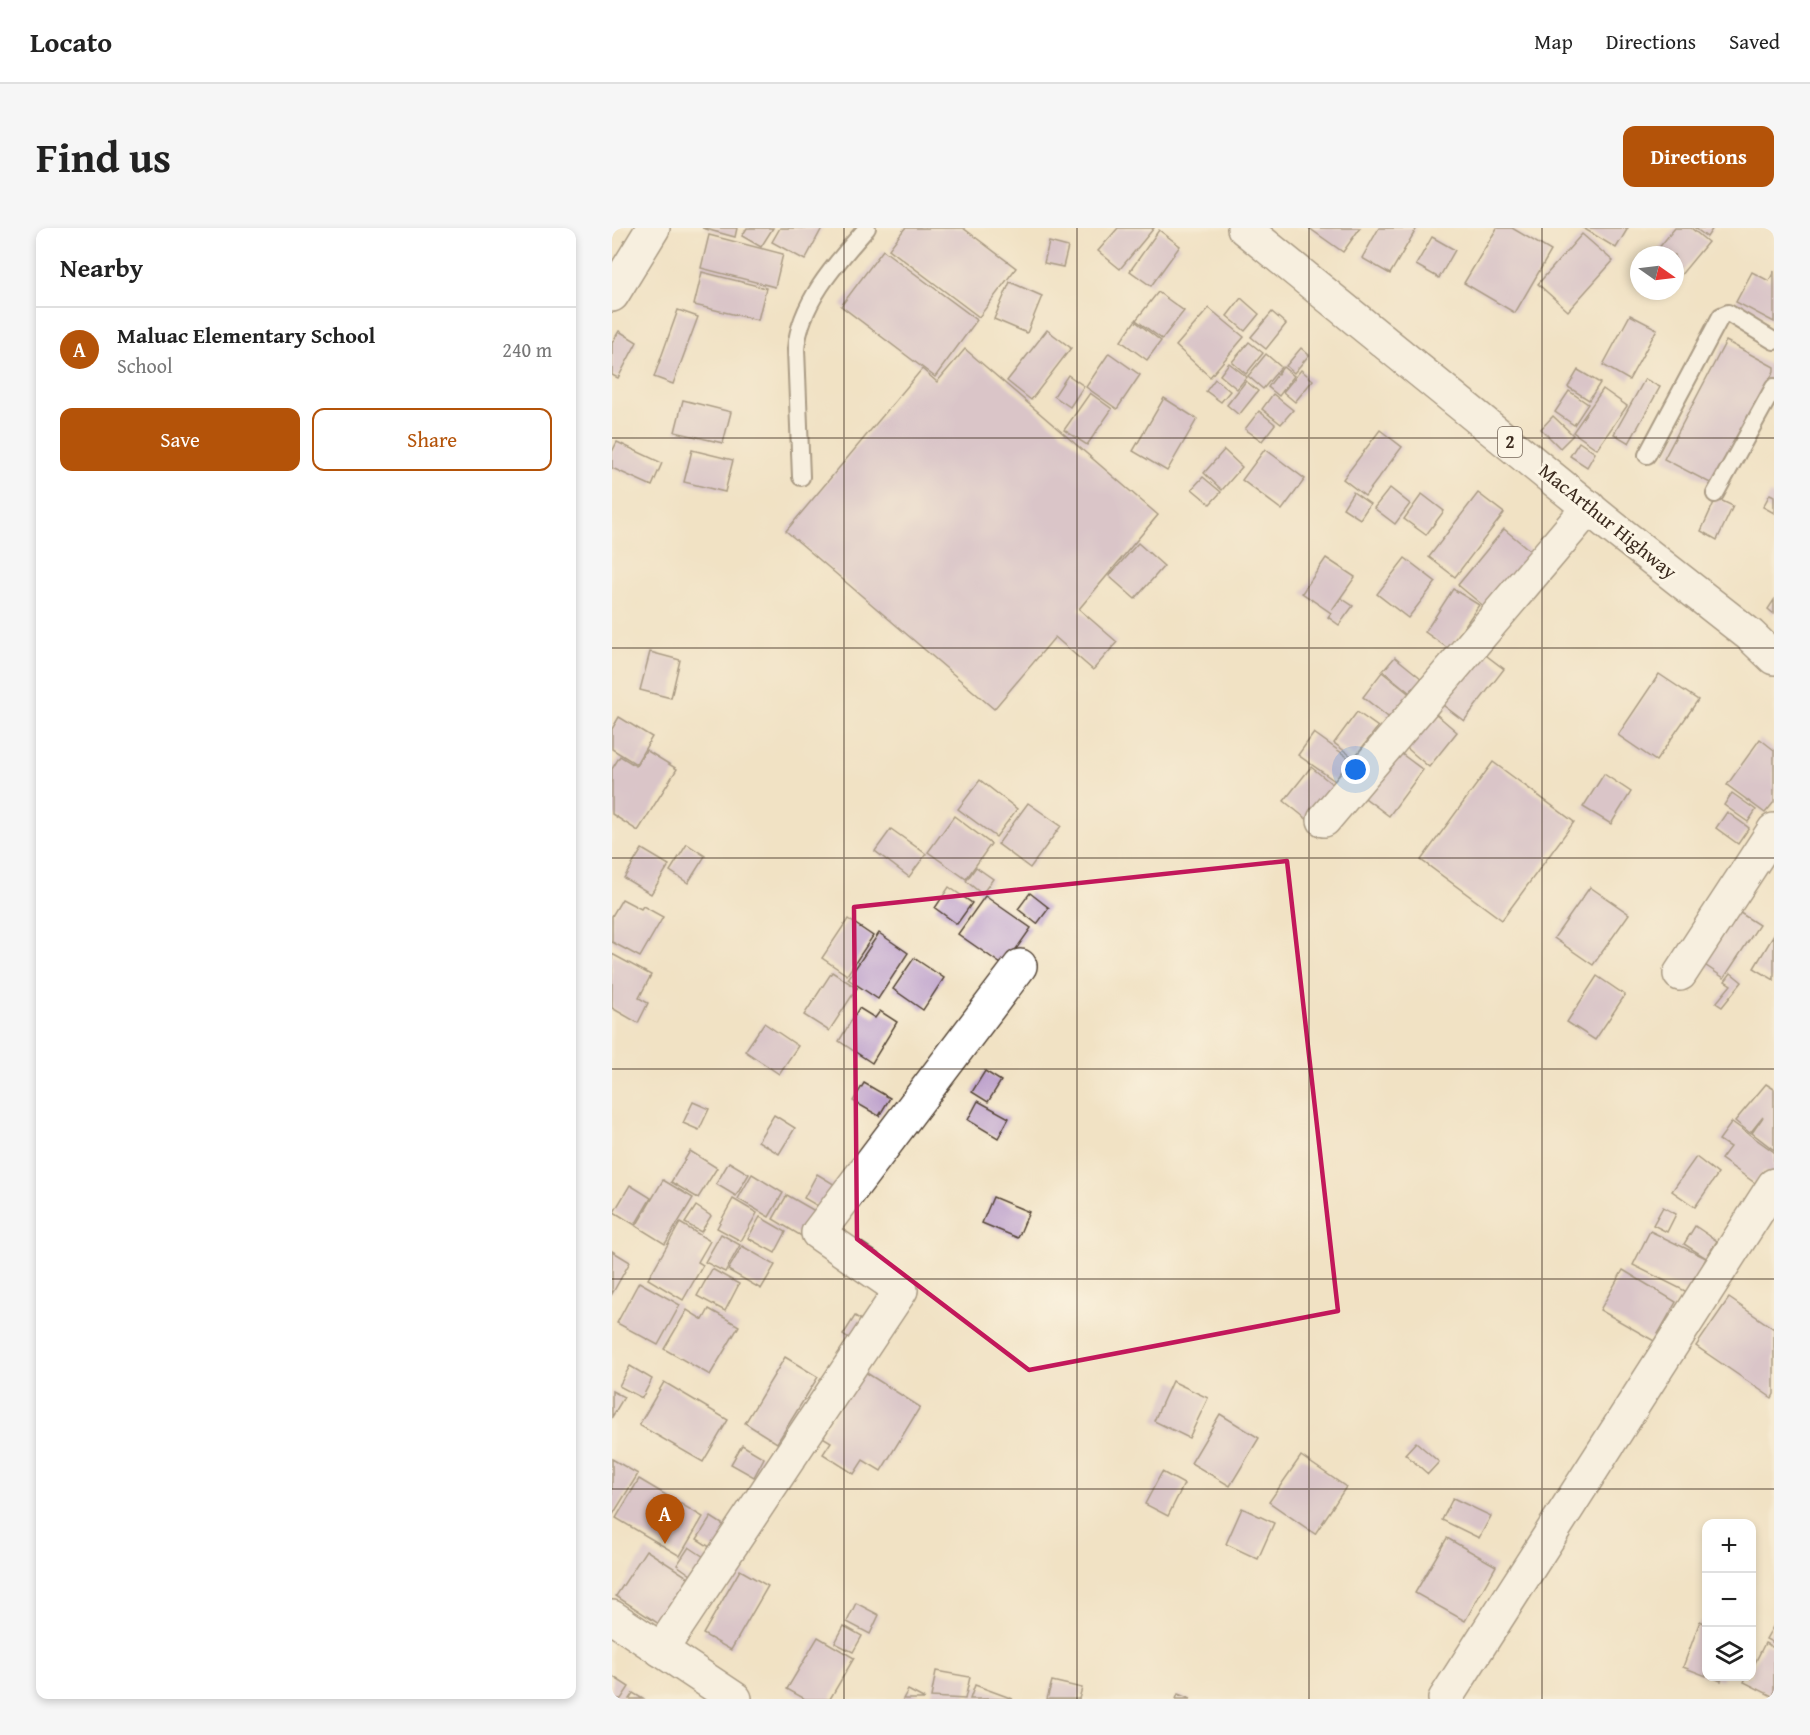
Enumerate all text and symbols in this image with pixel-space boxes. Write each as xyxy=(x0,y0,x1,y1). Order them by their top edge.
text: Locato xyxy=(30,21,112,62)
text: Map xyxy=(1534,26,1573,57)
text: Directions xyxy=(1606,26,1696,57)
text: Saved xyxy=(1729,26,1780,57)
text: Find us xyxy=(36,126,171,187)
button: Directions xyxy=(1623,126,1774,187)
north arrow xyxy=(1630,246,1684,300)
text: Nearby xyxy=(60,248,143,287)
text: Maluac Elementary School xyxy=(117,319,375,351)
text: A xyxy=(73,335,86,364)
text: 240 m xyxy=(502,335,552,364)
text: School xyxy=(117,351,173,380)
button: Save xyxy=(60,408,300,471)
button: Share xyxy=(312,408,552,471)
road number: 2 xyxy=(1498,427,1522,457)
street label: MacArthur Highway xyxy=(1533,456,1684,585)
your location xyxy=(1341,755,1370,784)
pin: A xyxy=(646,1494,684,1544)
map controls xyxy=(1702,1519,1756,1681)
button: + xyxy=(1702,1519,1756,1573)
button: − xyxy=(1702,1573,1756,1627)
button: layers xyxy=(1702,1627,1756,1681)

